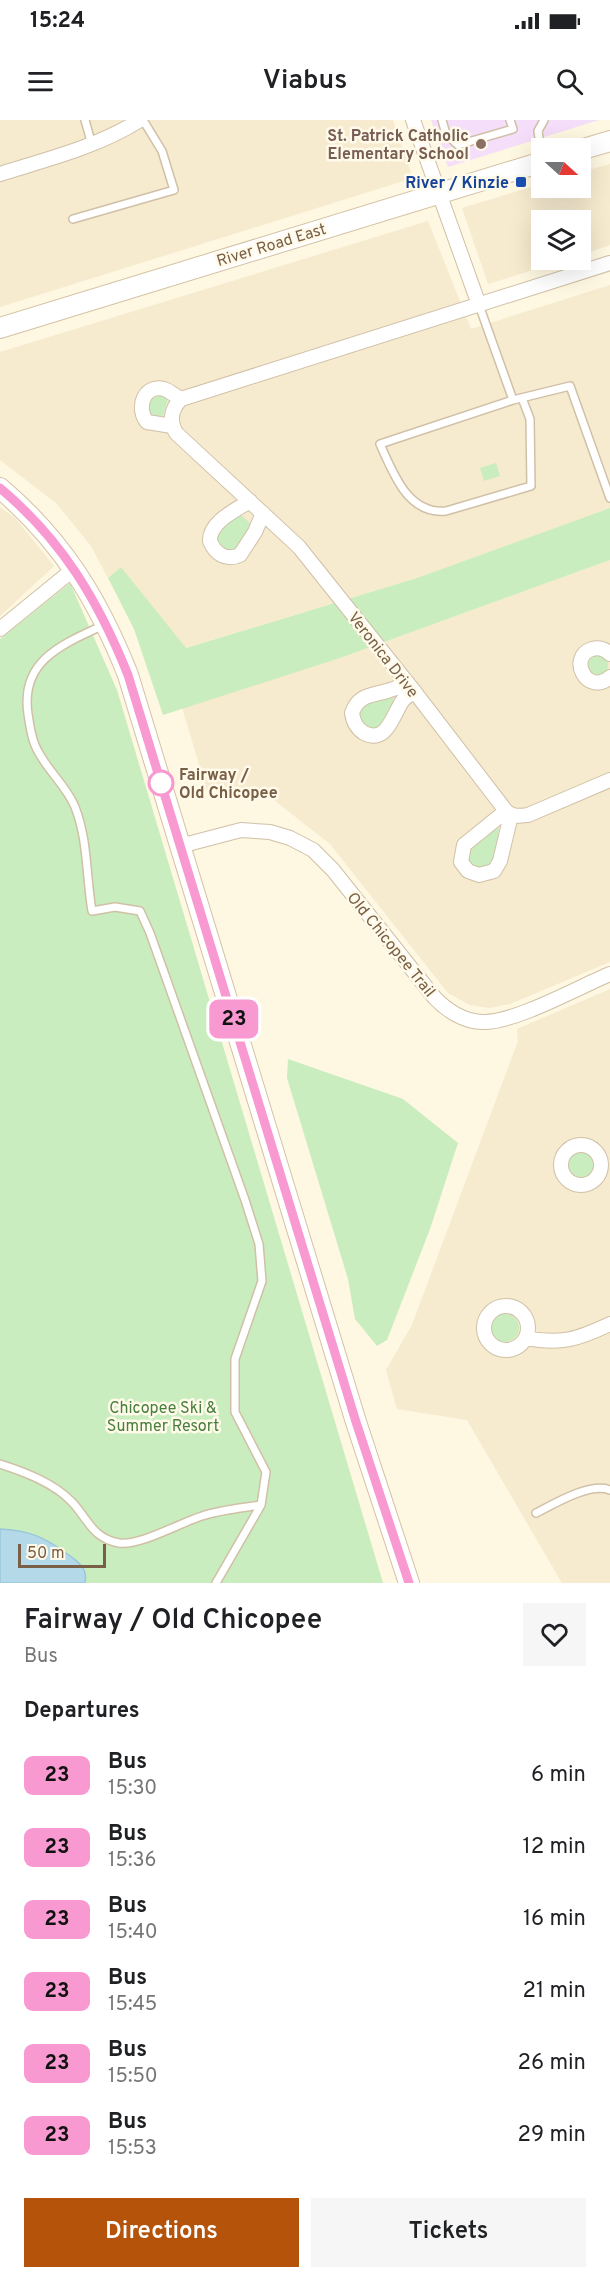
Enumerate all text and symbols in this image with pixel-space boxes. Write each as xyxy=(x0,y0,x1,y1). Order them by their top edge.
text: 15:24 xyxy=(30,8,85,35)
text: Viabus xyxy=(263,64,347,98)
icon: menu xyxy=(24,65,57,98)
icon: search xyxy=(553,65,586,98)
place label: St. Patrick Catholic Elementary School xyxy=(327,127,469,165)
marker: St. Patrick Catholic Elementary School xyxy=(474,137,488,151)
north arrow xyxy=(531,138,591,198)
map controls xyxy=(531,138,591,270)
place label: River / Kinzie xyxy=(405,174,509,194)
marker: River / Kinzie xyxy=(514,175,528,189)
button: layers xyxy=(531,210,591,270)
street label: River Road East xyxy=(214,220,329,272)
street label: Veronica Drive xyxy=(343,608,422,702)
place label: Fairway / Old Chicopee xyxy=(179,766,278,804)
marker: Fairway / Old Chicopee xyxy=(148,770,174,796)
street label: Old Chicopee Trail xyxy=(342,889,439,1002)
line badge: 23 xyxy=(207,1000,261,1038)
text: 23 xyxy=(221,1006,247,1033)
park label: Chicopee Ski & Summer Resort xyxy=(107,1399,219,1437)
scale bar xyxy=(18,1541,106,1568)
text: 50 m xyxy=(27,1544,65,1564)
text: Fairway / Old Chicopee xyxy=(24,1603,322,1639)
button: heart xyxy=(523,1603,586,1666)
text: Bus xyxy=(24,1644,58,1670)
text: Departures xyxy=(24,1698,140,1725)
text: Bus xyxy=(108,1749,147,1776)
text: 23 xyxy=(44,1762,70,1789)
text: 6 min xyxy=(531,1762,586,1789)
text: 15:30 xyxy=(108,1776,157,1802)
text: Bus xyxy=(108,1821,147,1848)
text: 23 xyxy=(44,1834,70,1861)
text: 12 min xyxy=(523,1834,586,1861)
text: 15:36 xyxy=(108,1848,156,1874)
text: Bus xyxy=(108,1893,147,1920)
text: 23 xyxy=(44,1906,70,1933)
text: 16 min xyxy=(523,1906,586,1933)
text: 15:40 xyxy=(108,1920,158,1946)
text: Bus xyxy=(108,1965,147,1992)
text: 23 xyxy=(44,1978,70,2005)
text: 21 min xyxy=(523,1978,586,2005)
text: 15:45 xyxy=(108,1992,157,2018)
text: Bus xyxy=(108,2037,147,2064)
text: 23 xyxy=(44,2050,70,2077)
text: 26 min xyxy=(518,2050,586,2077)
text: 15:50 xyxy=(108,2064,158,2090)
text: Bus xyxy=(108,2109,147,2136)
text: 23 xyxy=(44,2122,70,2149)
text: 29 min xyxy=(518,2122,586,2149)
text: 15:53 xyxy=(108,2136,157,2162)
button: Directions xyxy=(24,2198,299,2267)
button: Tickets xyxy=(311,2198,586,2267)

